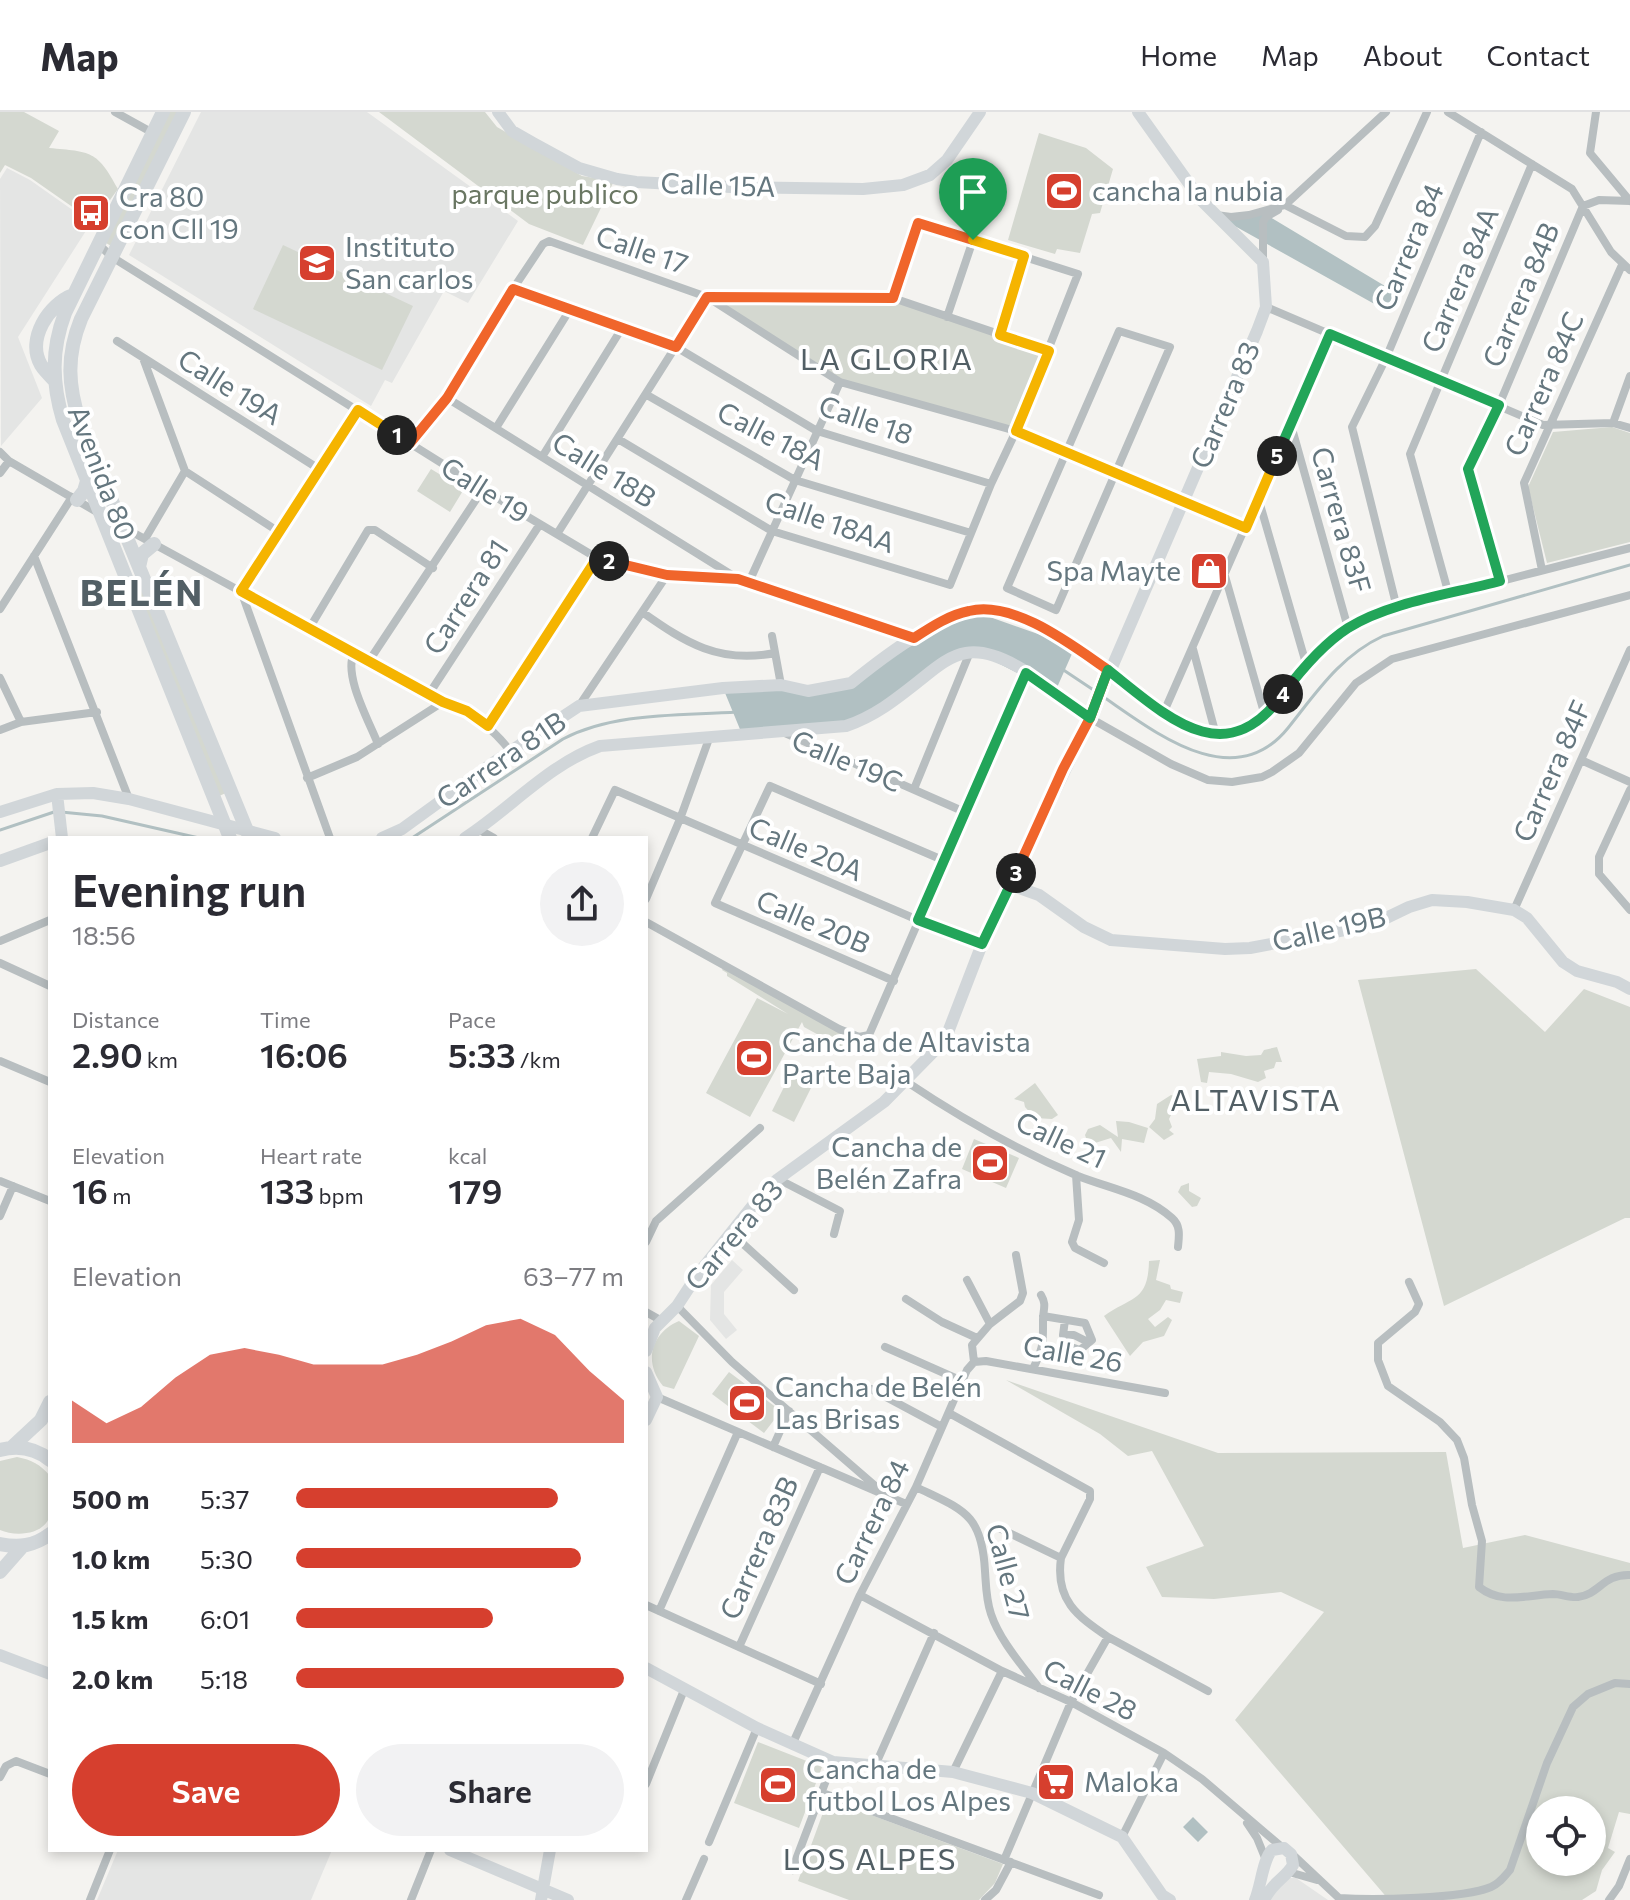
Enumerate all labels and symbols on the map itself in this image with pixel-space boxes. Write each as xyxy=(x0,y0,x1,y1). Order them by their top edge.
pin xyxy=(939,158,1007,240)
street label: Calle 15A xyxy=(660,165,776,203)
sports icon: cancha la nubia xyxy=(1043,170,1085,212)
place label: cancha la nubia xyxy=(1092,173,1284,207)
park label: parque publico xyxy=(451,176,639,210)
street label: Carrera 84 xyxy=(1366,178,1450,315)
place label: Cra 80 con Cll 19 xyxy=(119,179,239,245)
bus stop icon: Cra 80 con Cll 19 xyxy=(70,192,112,234)
street label: Carrera 84A xyxy=(1413,202,1505,357)
street label: Carrera 84B xyxy=(1474,217,1566,372)
street label: Calle 17 xyxy=(592,218,693,281)
place label: Instituto San carlos xyxy=(345,229,473,295)
school or university icon: Instituto San carlos xyxy=(296,242,338,284)
street label: Carrera 84C xyxy=(1496,306,1590,461)
street label: Carrera 83 xyxy=(1182,336,1266,473)
district label: LA GLORIA xyxy=(800,339,974,376)
street label: Calle 19A xyxy=(172,341,289,431)
street label: Calle 18 xyxy=(815,387,918,451)
street label: Calle 18A xyxy=(712,394,831,477)
street label: Avenida 80 xyxy=(62,400,144,545)
pin: 1 xyxy=(377,415,417,455)
street label: Calle 18B xyxy=(547,424,662,514)
pin: 5 xyxy=(1257,436,1297,476)
street label: Carrera 83F xyxy=(1305,443,1379,597)
street label: Calle 19 xyxy=(435,449,536,529)
street label: Calle 18AA xyxy=(761,483,900,559)
street label: Carrera 81 xyxy=(415,533,515,660)
pin: 2 xyxy=(589,541,629,581)
shop icon: Spa Mayte xyxy=(1188,550,1230,592)
place label: Spa Mayte xyxy=(1047,553,1181,587)
district label: BELÉN xyxy=(80,569,204,613)
pin: 4 xyxy=(1263,674,1303,714)
street label: Carrera 84F xyxy=(1505,695,1597,847)
street label: Carrera 81B xyxy=(429,704,571,815)
street label: Calle 19C xyxy=(787,722,908,798)
street label: Calle 20A xyxy=(744,809,869,887)
pin: 3 xyxy=(996,853,1036,893)
street label: Calle 20B xyxy=(752,882,875,960)
street label: Calle 19B xyxy=(1269,899,1389,958)
place label: Cancha de Altavista Parte Baja xyxy=(782,1024,1031,1090)
sports icon: Cancha de Altavista Parte Baja xyxy=(733,1037,775,1079)
district label: ALTAVISTA xyxy=(1170,1080,1342,1117)
street label: Calle 21 xyxy=(1011,1103,1112,1175)
place label: Cancha de Belén Zafra xyxy=(816,1129,962,1195)
sports icon: Cancha de Belén Zafra xyxy=(969,1142,1011,1184)
street label: Carrera 83 xyxy=(677,1172,789,1297)
street label: Calle 26 xyxy=(1021,1328,1126,1378)
place label: Cancha de Belén Las Brisas xyxy=(775,1369,982,1435)
sports icon: Cancha de Belén Las Brisas xyxy=(726,1382,768,1424)
street label: Carrera 84 xyxy=(826,1453,916,1590)
street label: Carrera 83B xyxy=(712,1471,805,1624)
street label: Calle 27 xyxy=(980,1520,1038,1624)
street label: Calle 28 xyxy=(1038,1651,1143,1727)
place label: Cancha de futbol Los Alpes xyxy=(806,1751,1011,1817)
supermarket icon: Maloka xyxy=(1035,1761,1077,1803)
sports icon: Cancha de futbol Los Alpes xyxy=(757,1764,799,1806)
place label: Maloka xyxy=(1084,1764,1179,1798)
district label: LOS ALPES xyxy=(783,1839,957,1876)

